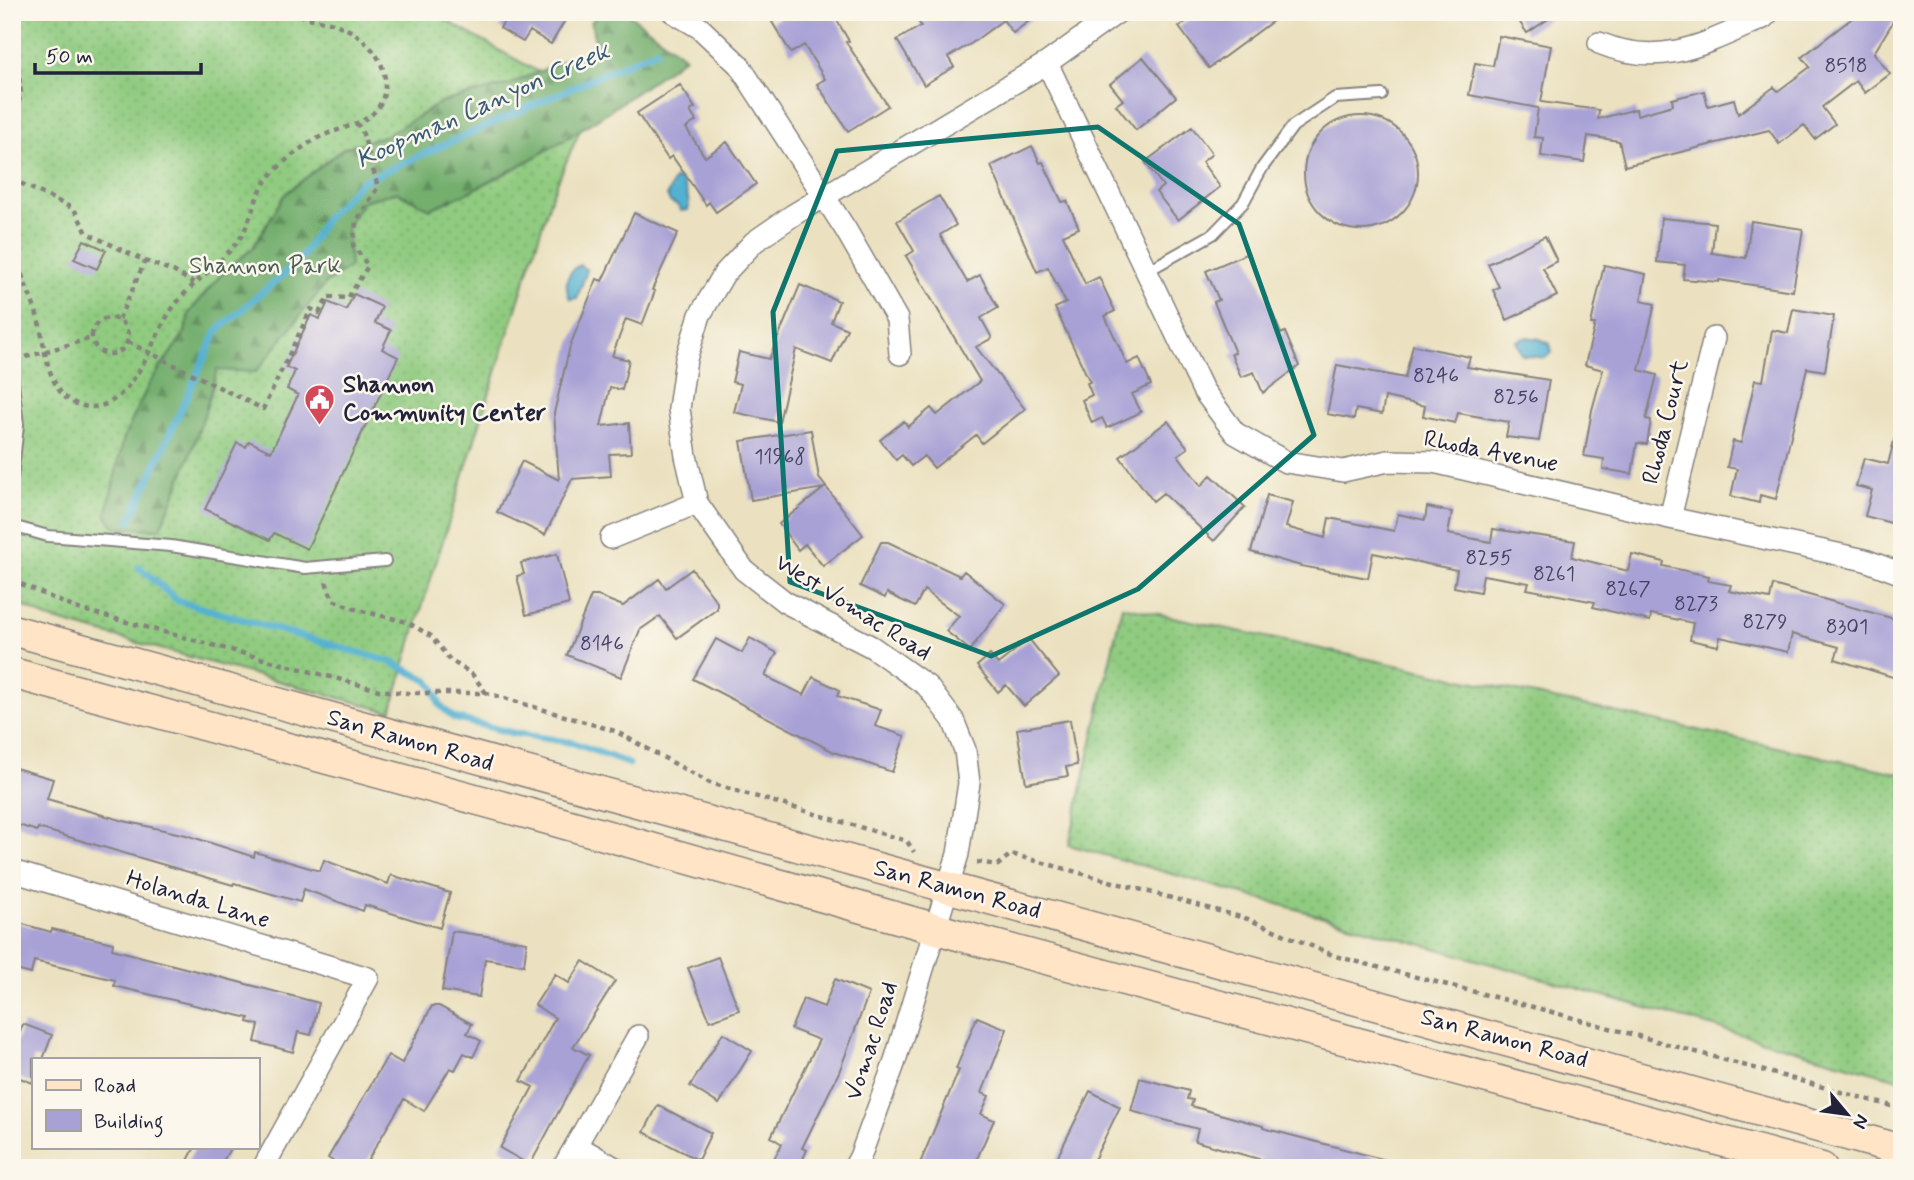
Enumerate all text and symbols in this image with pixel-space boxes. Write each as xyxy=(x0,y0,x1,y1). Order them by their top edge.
scale bar xyxy=(35,32,201,76)
water label: Koopman Canyon Creek xyxy=(351,34,617,177)
text: 50 m xyxy=(46,43,93,71)
house number: 8518 xyxy=(1824,52,1868,80)
park label: Shannon Park xyxy=(189,251,341,282)
street label: Rhoda Court xyxy=(1636,357,1696,487)
house number: 8246 xyxy=(1413,362,1459,390)
place label: Shannon Community Center xyxy=(343,370,546,429)
public building icon: Shannon Community Center xyxy=(303,382,337,426)
house number: 8256 xyxy=(1493,383,1539,411)
street label: Rhoda Avenue xyxy=(1421,424,1561,480)
house number: 11968 xyxy=(754,443,806,471)
house number: 8255 xyxy=(1465,544,1513,572)
street label: West Vomac Road xyxy=(769,547,937,669)
house number: 8261 xyxy=(1533,560,1575,588)
house number: 8267 xyxy=(1605,575,1651,603)
house number: 8273 xyxy=(1674,590,1719,618)
house number: 8279 xyxy=(1743,608,1787,636)
house number: 8301 xyxy=(1826,613,1868,641)
house number: 8146 xyxy=(580,630,624,658)
street label: San Ramon Road xyxy=(323,702,497,780)
street label: San Ramon Road xyxy=(870,853,1044,927)
street label: Holanda Lane xyxy=(122,863,274,937)
street label: Vomac Road xyxy=(838,978,906,1104)
street label: San Ramon Road xyxy=(1417,1002,1591,1076)
legend xyxy=(32,1058,259,1148)
text: Road xyxy=(94,1072,136,1100)
north arrow xyxy=(1812,1078,1882,1148)
text: Building xyxy=(94,1108,164,1138)
text: N xyxy=(1847,1110,1875,1133)

